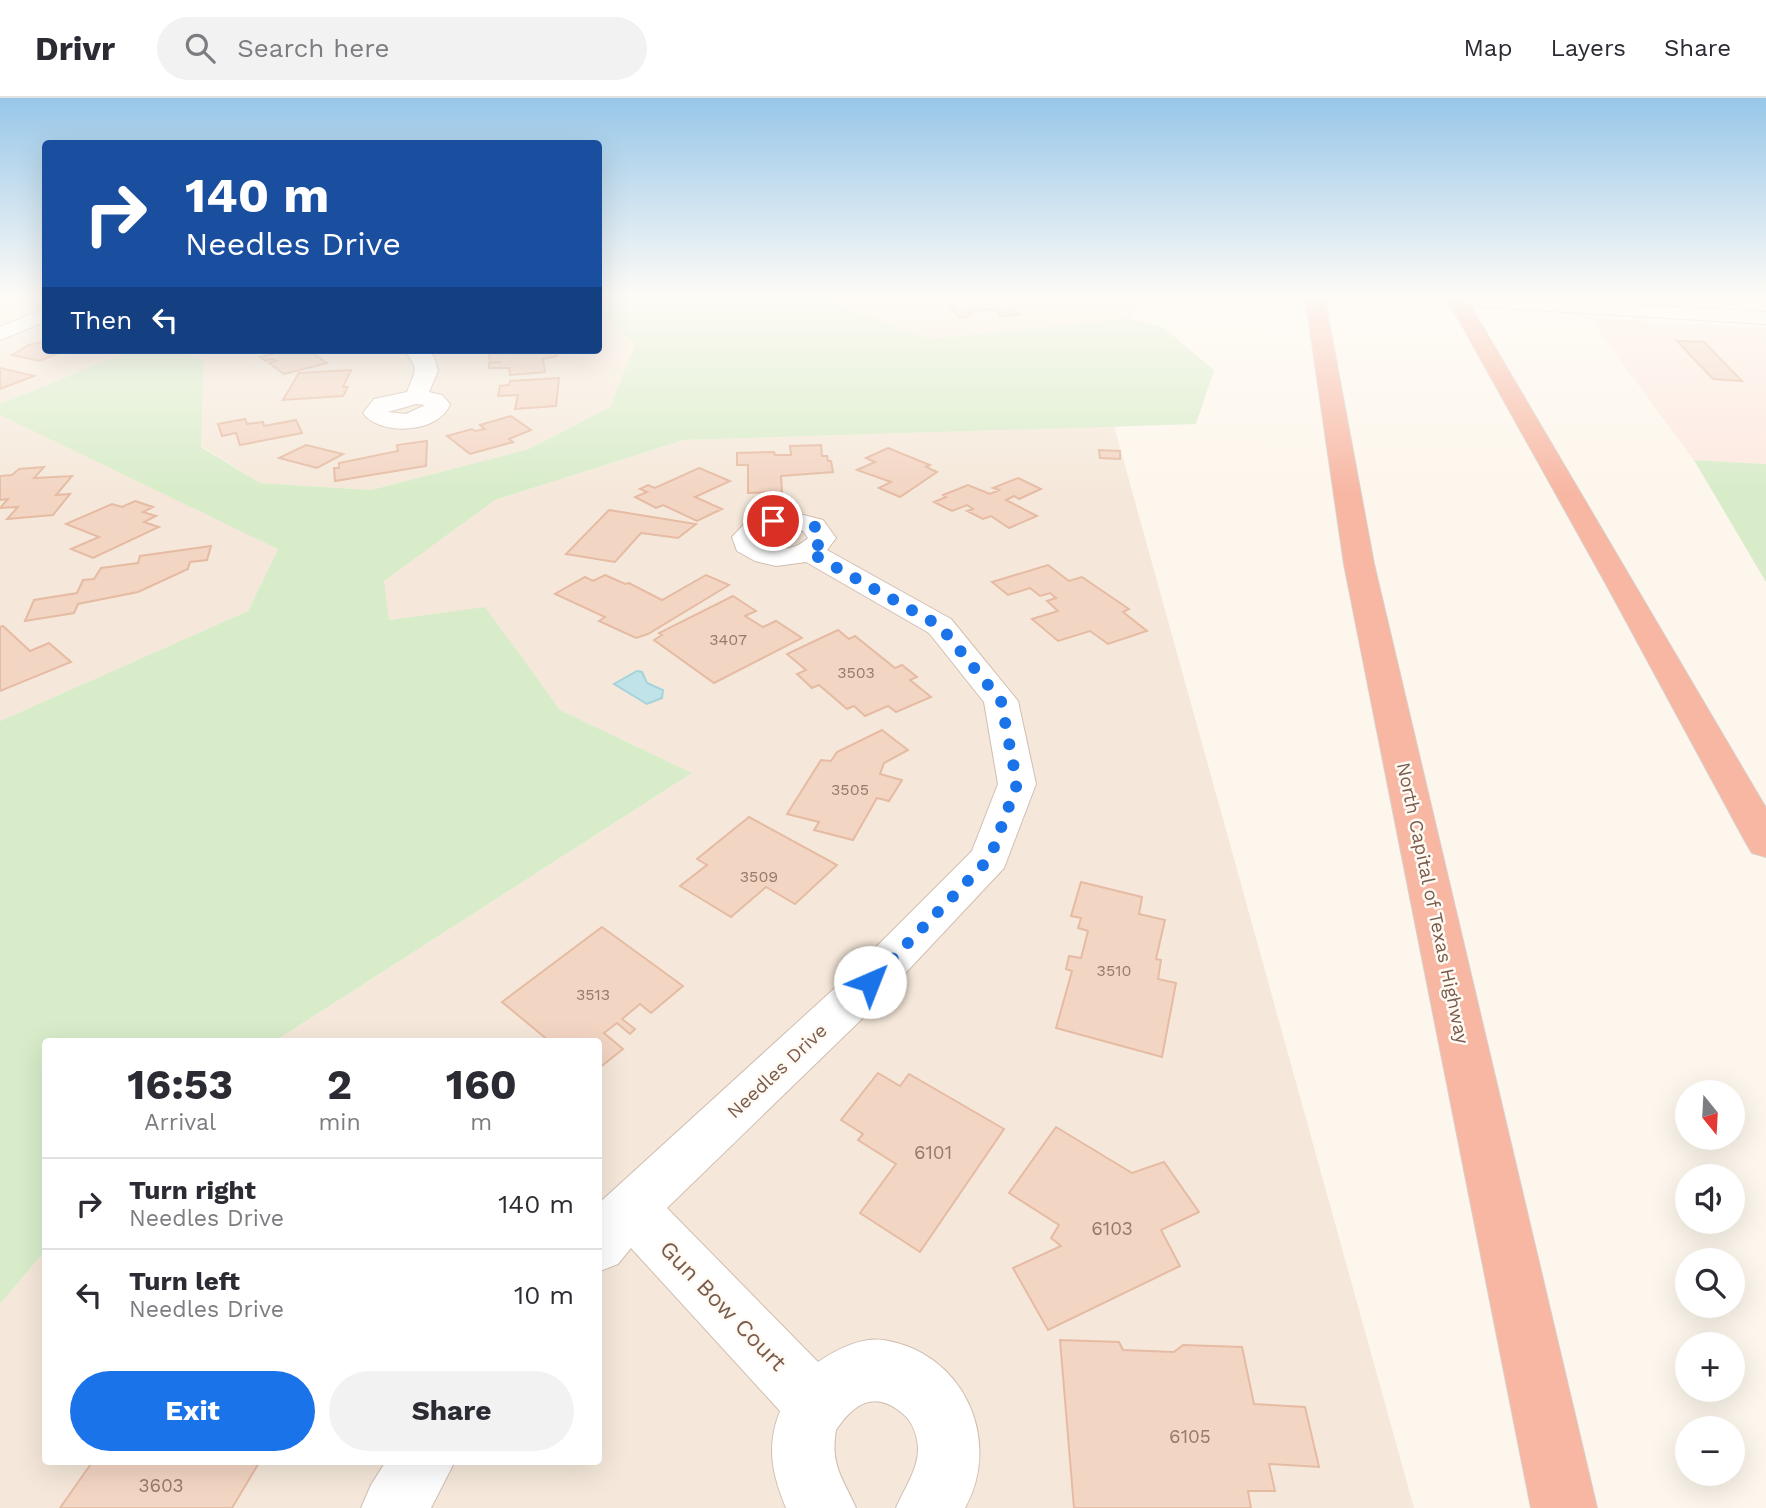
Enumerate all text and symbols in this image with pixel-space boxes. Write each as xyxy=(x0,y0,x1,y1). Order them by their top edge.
search box xyxy=(157,17,647,80)
text: Drivr xyxy=(35,29,115,68)
icon: search xyxy=(181,29,219,67)
text: Search here xyxy=(237,33,390,63)
text: Map xyxy=(1464,34,1512,62)
text: Layers xyxy=(1550,34,1626,62)
text: Share xyxy=(1664,34,1731,62)
text: 140 m xyxy=(185,166,329,224)
icon: right xyxy=(70,168,161,259)
text: Needles Drive xyxy=(185,225,401,263)
icon: left xyxy=(146,301,184,339)
text: Then xyxy=(70,305,132,335)
pin xyxy=(743,491,803,551)
icon: arrive xyxy=(754,502,792,540)
house number: 3407 xyxy=(709,630,747,649)
house number: 3503 xyxy=(837,663,875,682)
street label: North Capital of Texas Highway xyxy=(1392,760,1474,1046)
house number: 3505 xyxy=(831,780,869,799)
house number: 3509 xyxy=(740,867,778,886)
position arrow xyxy=(833,945,907,1019)
house number: 3510 xyxy=(1097,961,1131,980)
house number: 3513 xyxy=(576,985,610,1004)
street label: Needles Drive xyxy=(722,1019,832,1123)
text: 16:53 xyxy=(127,1060,233,1109)
text: 2 xyxy=(327,1060,352,1109)
text: 160 xyxy=(446,1060,517,1109)
north arrow xyxy=(1675,1080,1745,1150)
map controls xyxy=(1675,1080,1745,1486)
text: Arrival xyxy=(144,1109,216,1136)
text: min xyxy=(318,1109,361,1136)
text: m xyxy=(470,1109,492,1136)
house number: 6101 xyxy=(914,1141,952,1164)
button: sound xyxy=(1675,1164,1745,1234)
text: Turn right xyxy=(129,1175,256,1205)
icon: right xyxy=(70,1185,108,1223)
text: 140 m xyxy=(498,1189,574,1219)
text: Needles Drive xyxy=(129,1205,284,1232)
house number: 6103 xyxy=(1091,1217,1133,1240)
street label: Gun Bow Court xyxy=(654,1235,792,1377)
button: search xyxy=(1675,1248,1745,1318)
text: Turn left xyxy=(129,1266,240,1296)
icon: left xyxy=(70,1276,108,1314)
text: 10 m xyxy=(514,1280,574,1310)
text: Needles Drive xyxy=(129,1296,284,1323)
button: + xyxy=(1675,1332,1745,1402)
button: Exit xyxy=(70,1371,315,1451)
button: Share xyxy=(329,1371,574,1451)
button: − xyxy=(1675,1416,1745,1486)
house number: 6105 xyxy=(1169,1425,1211,1448)
house number: 3603 xyxy=(138,1474,184,1497)

